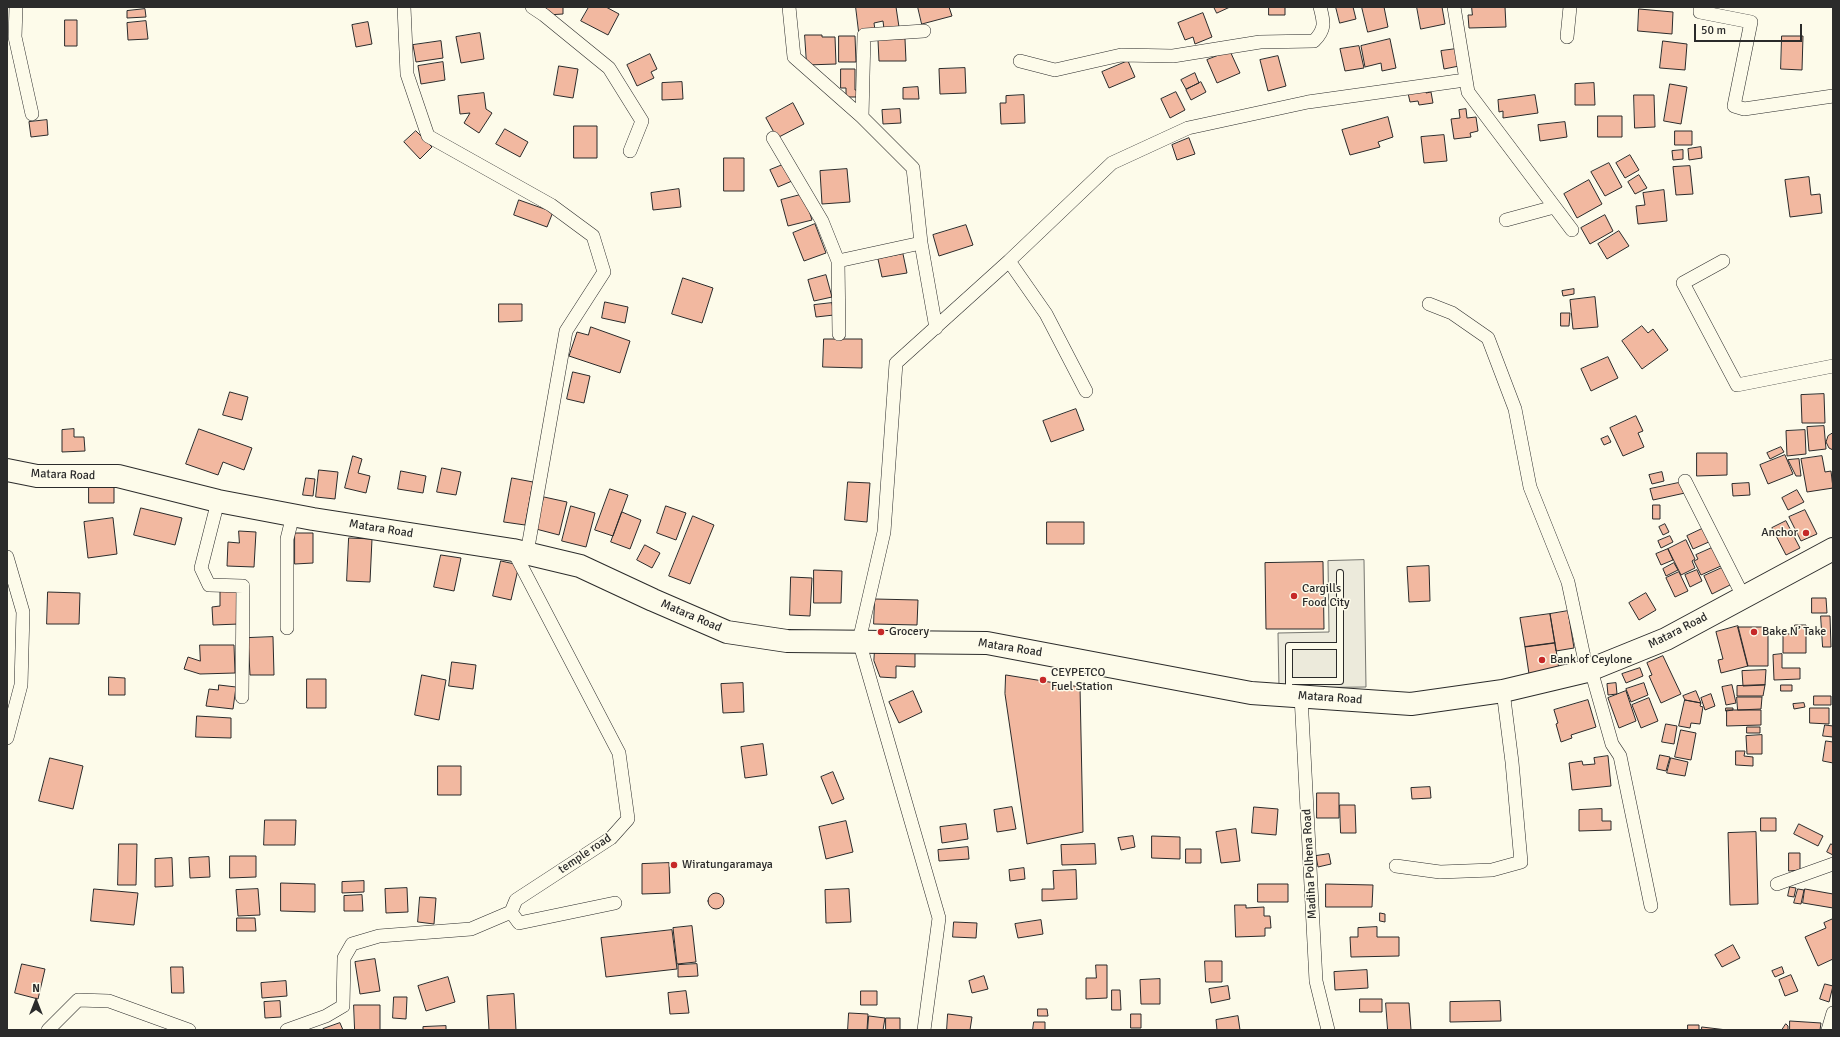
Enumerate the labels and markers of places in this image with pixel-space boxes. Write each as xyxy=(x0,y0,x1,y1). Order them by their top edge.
place label: Anchor xyxy=(1761,526,1798,540)
marker: Anchor xyxy=(1801,528,1811,538)
place label: Cargills Food City xyxy=(1302,582,1350,610)
marker: Cargills Food City xyxy=(1289,591,1299,601)
place label: Grocery xyxy=(889,625,929,639)
place label: Bake N’ Take xyxy=(1762,625,1826,639)
marker: Grocery xyxy=(876,627,886,637)
marker: Bake N’ Take xyxy=(1749,627,1759,637)
place label: Bank of Ceylone xyxy=(1550,653,1632,667)
marker: Bank of Ceylone xyxy=(1537,655,1547,665)
place label: CEYPETCO Fuel Station xyxy=(1051,666,1113,694)
marker: CEYPETCO Fuel Station xyxy=(1038,675,1048,685)
place label: Wiratungaramaya xyxy=(682,858,773,872)
marker: Wiratungaramaya xyxy=(669,860,679,870)

